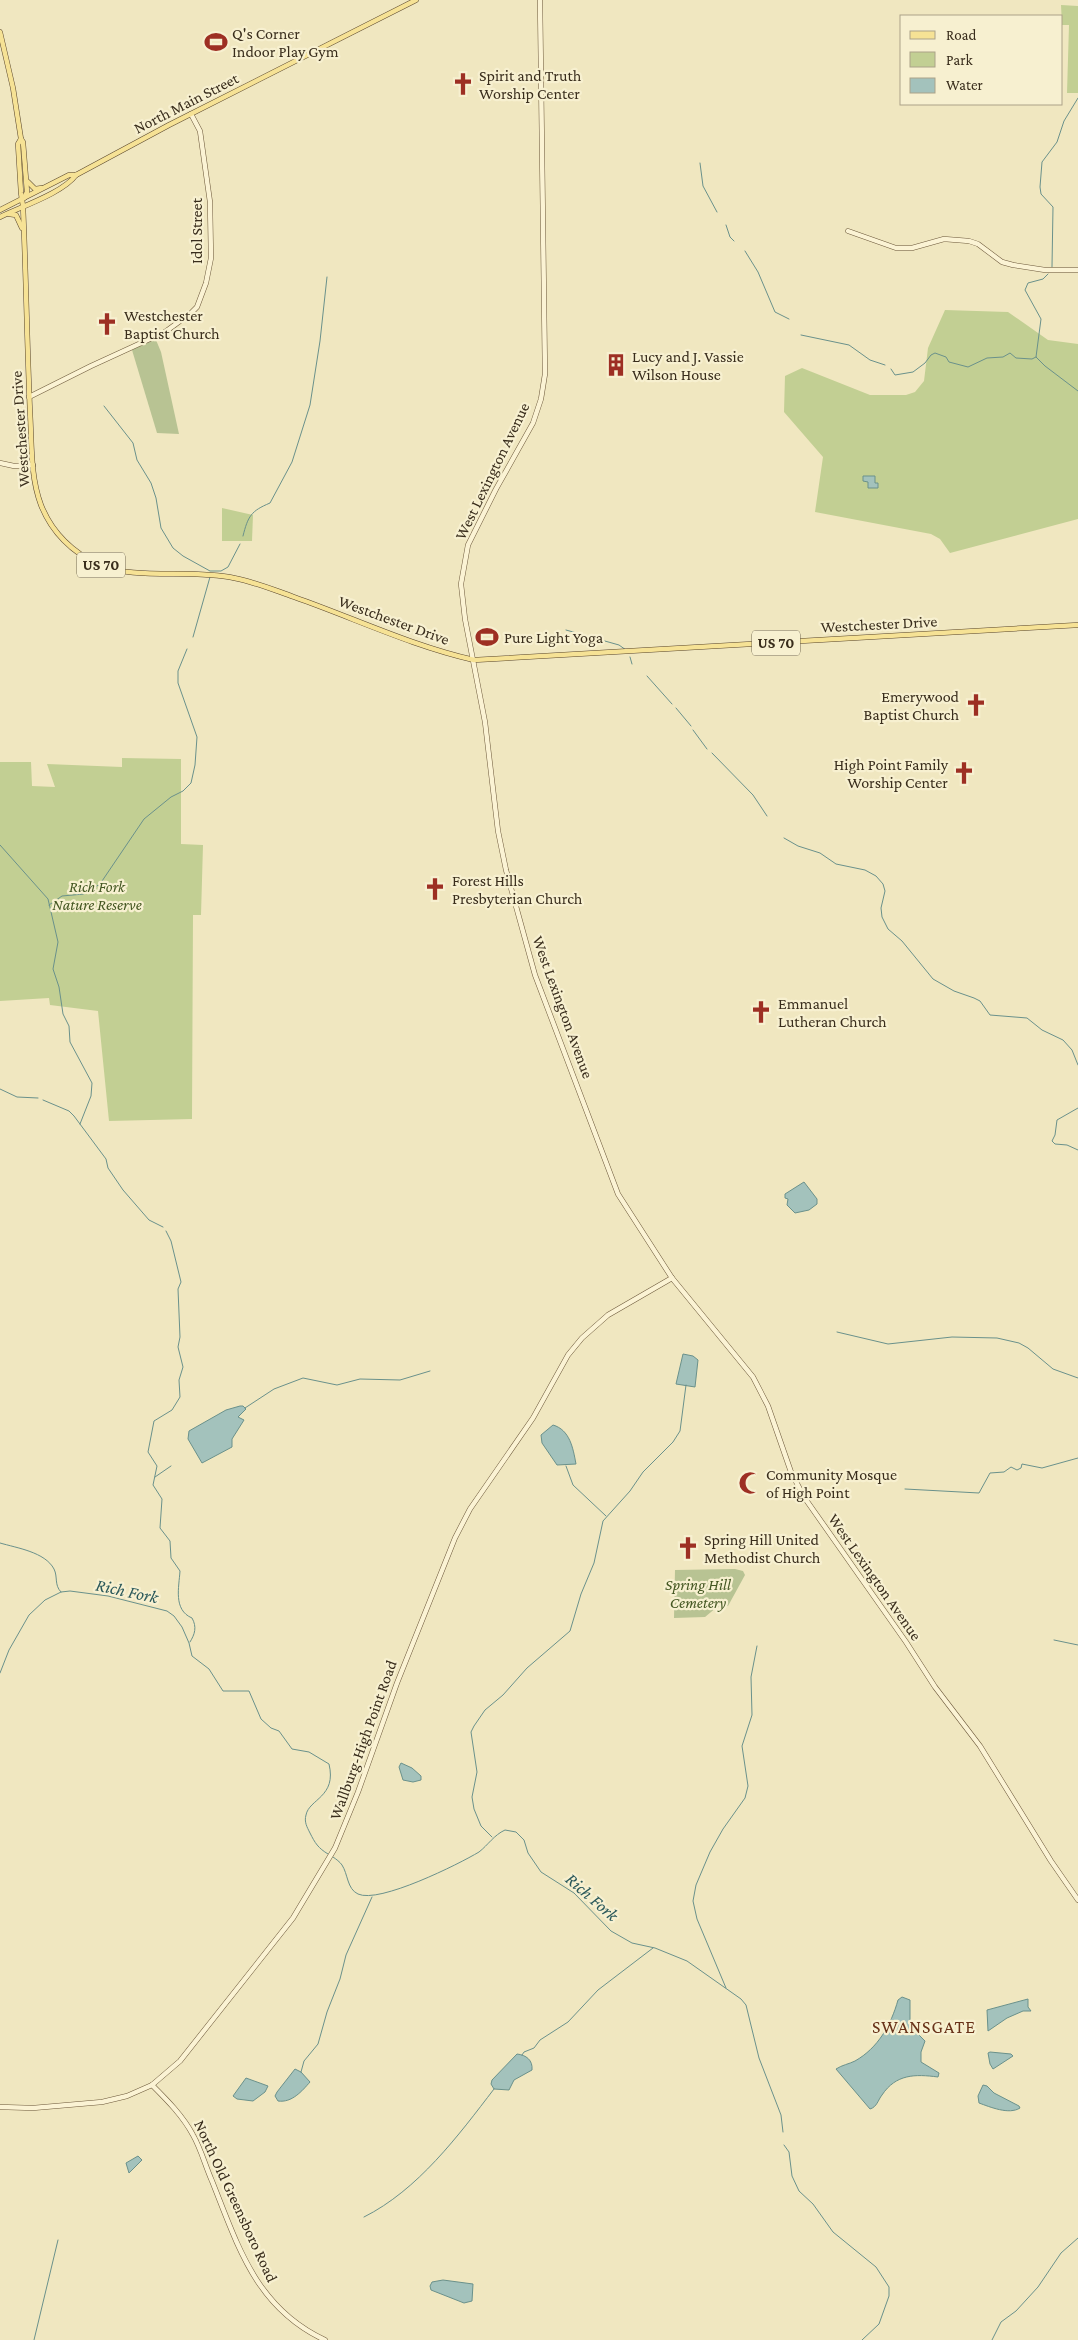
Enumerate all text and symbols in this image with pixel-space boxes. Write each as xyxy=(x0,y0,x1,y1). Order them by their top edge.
legend xyxy=(900,15,1063,105)
place label: Q's Corner Indoor Play Gym xyxy=(232,25,339,61)
text: Road xyxy=(946,27,977,43)
sports icon: Q's Corner Indoor Play Gym xyxy=(203,29,229,55)
text: Park xyxy=(946,52,973,68)
place label: Spirit and Truth Worship Center xyxy=(479,67,582,103)
street label: North Main Street xyxy=(131,69,242,137)
church icon: Spirit and Truth Worship Center xyxy=(450,71,476,97)
text: Water xyxy=(946,77,983,93)
street label: Idol Street xyxy=(188,197,205,264)
place label: Westchester Baptist Church xyxy=(124,307,220,343)
church icon: Westchester Baptist Church xyxy=(94,311,120,337)
place label: Lucy and J. Vassie Wilson House xyxy=(632,348,744,383)
building icon: Lucy and J. Vassie Wilson House xyxy=(603,352,629,378)
street label: Westchester Drive xyxy=(7,370,33,488)
street label: West Lexington Avenue xyxy=(451,400,533,543)
road number: US 70 xyxy=(77,552,125,578)
street label: Westchester Drive xyxy=(336,592,452,648)
street label: Westchester Drive xyxy=(820,612,938,636)
sports icon: Pure Light Yoga xyxy=(474,624,500,650)
place label: Pure Light Yoga xyxy=(504,629,604,647)
road number: US 70 xyxy=(752,630,800,656)
place label: Emerywood Baptist Church xyxy=(863,688,960,724)
church icon: Emerywood Baptist Church xyxy=(963,692,989,718)
place label: High Point Family Worship Center xyxy=(834,756,949,792)
church icon: High Point Family Worship Center xyxy=(951,760,977,786)
place label: Forest Hills Presbyterian Church xyxy=(452,872,583,908)
church icon: Forest Hills Presbyterian Church xyxy=(422,876,448,902)
park label: Rich Fork Nature Reserve xyxy=(52,878,142,913)
street label: West Lexington Avenue xyxy=(528,933,597,1081)
place label: Emmanuel Lutheran Church xyxy=(778,995,887,1030)
church icon: Emmanuel Lutheran Church xyxy=(748,999,774,1025)
place label: Community Mosque of High Point xyxy=(766,1466,897,1502)
mosque icon: Community Mosque of High Point xyxy=(737,1470,763,1496)
street label: West Lexington Avenue xyxy=(824,1511,925,1644)
place label: Spring Hill United Methodist Church xyxy=(704,1531,821,1566)
church icon: Spring Hill United Methodist Church xyxy=(675,1535,701,1561)
water label: Rich Fork xyxy=(94,1575,161,1608)
park label: Spring Hill Cemetery xyxy=(665,1576,732,1612)
street label: Wallburg-High Point Road xyxy=(326,1657,401,1822)
water label: Rich Fork xyxy=(562,1869,623,1926)
district label: SWANSGATE xyxy=(872,2017,976,2037)
street label: North Old Greensboro Road xyxy=(191,2117,281,2285)

